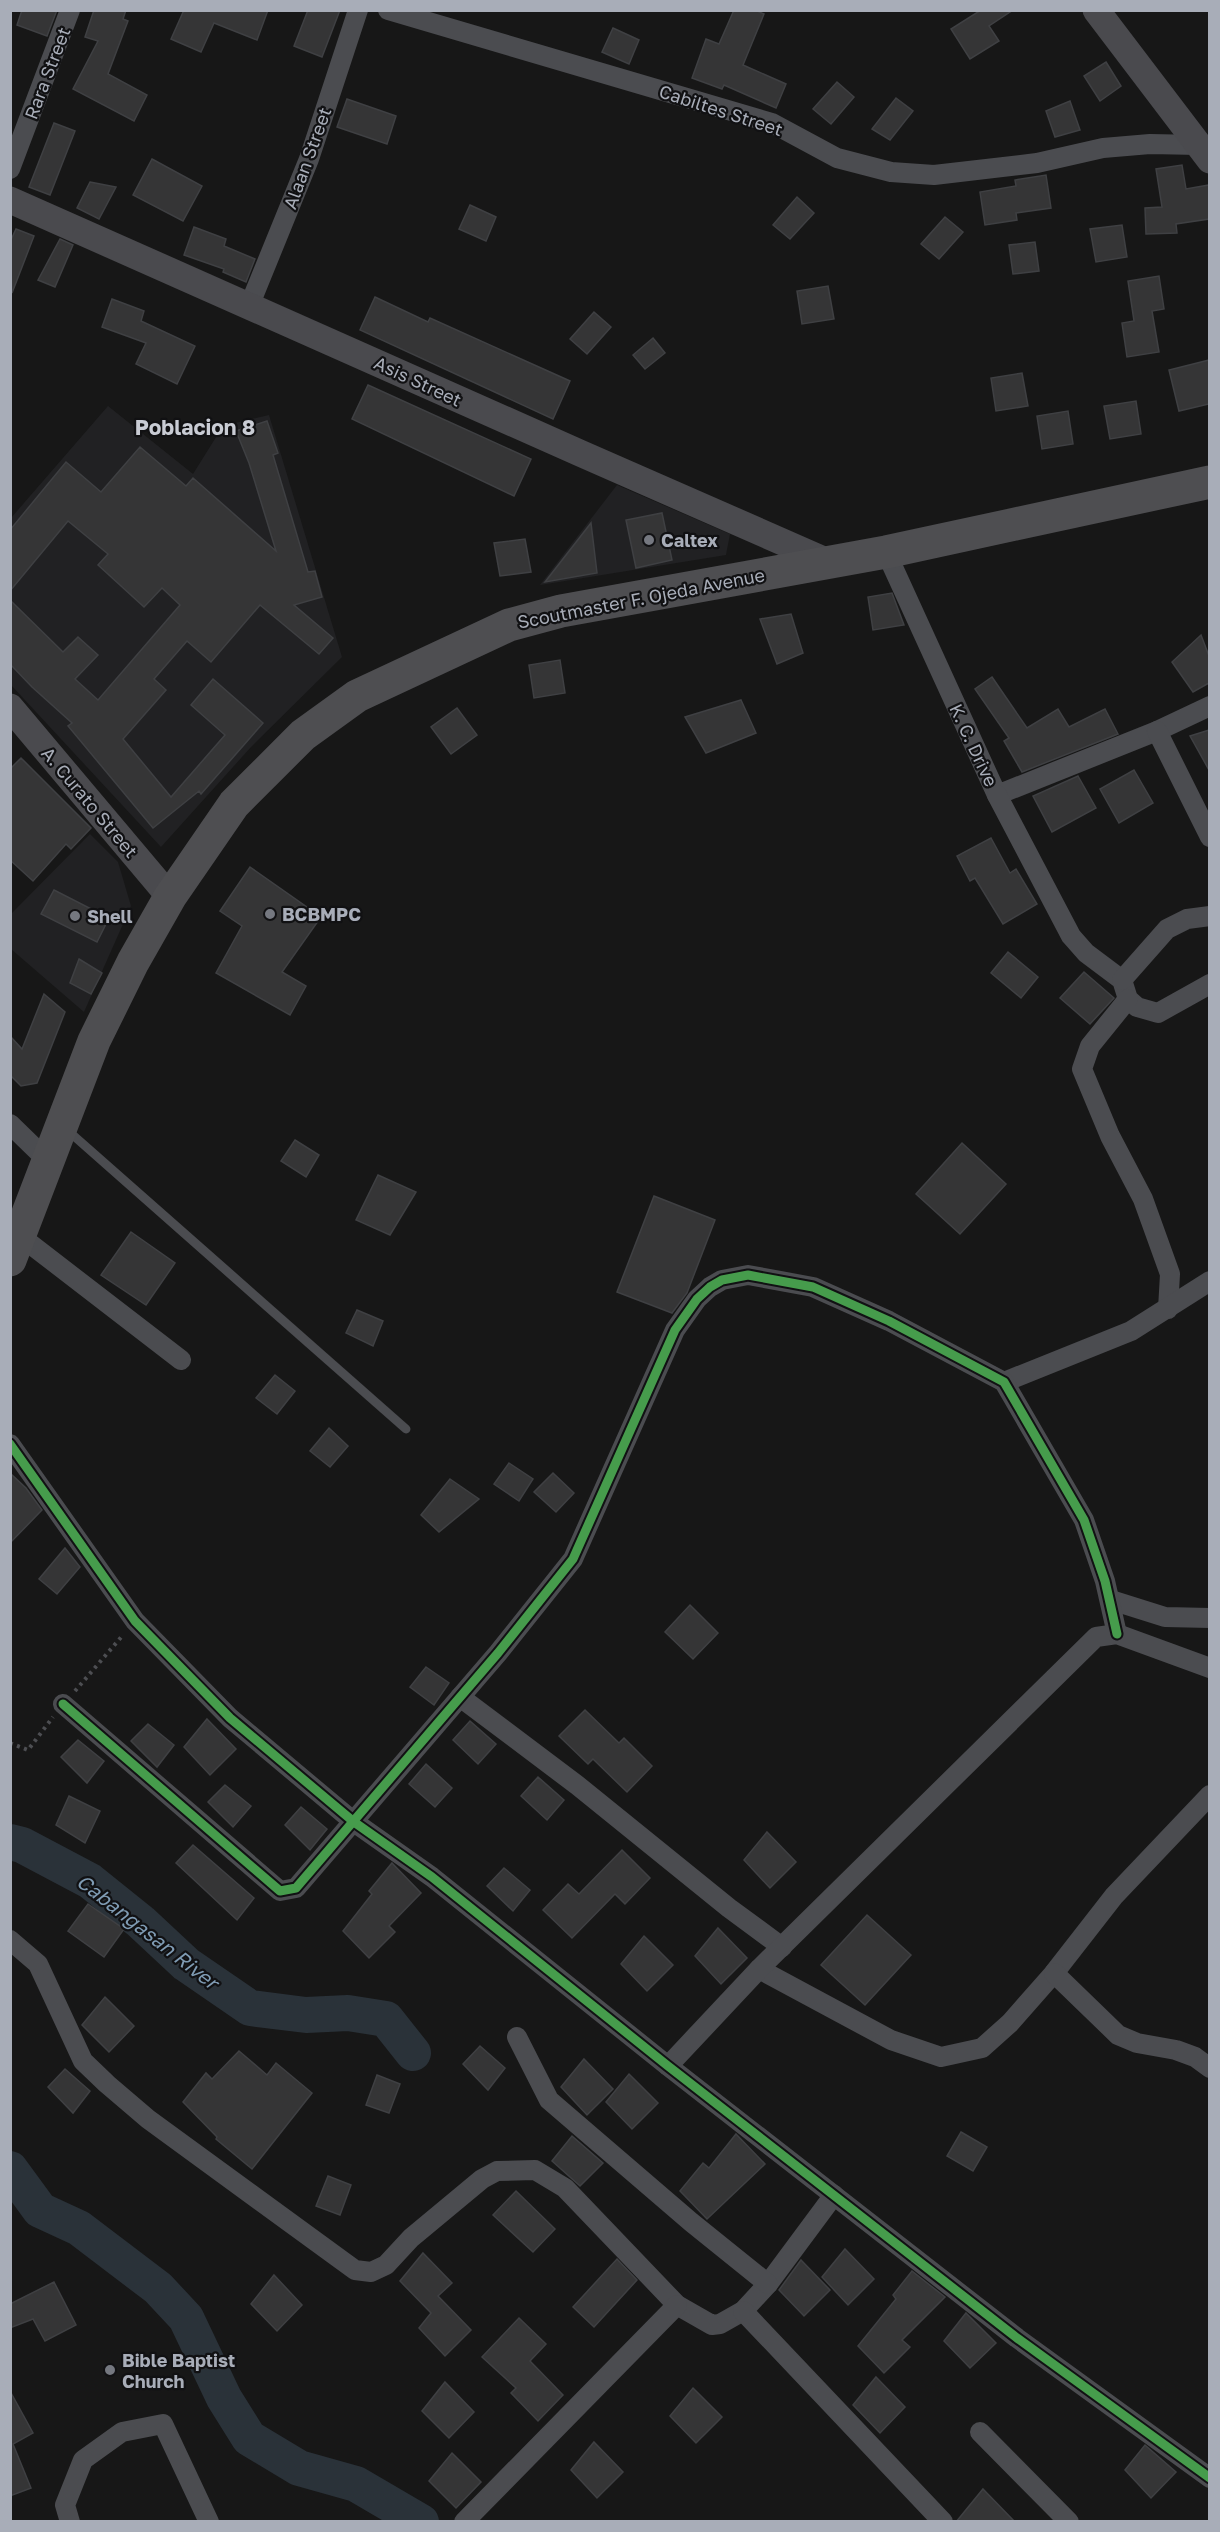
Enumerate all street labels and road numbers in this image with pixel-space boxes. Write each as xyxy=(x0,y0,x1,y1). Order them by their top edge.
street label: Rara Street xyxy=(19,24,75,122)
street label: Cabiltes Street xyxy=(656,80,786,140)
street label: Alaan Street xyxy=(278,104,336,212)
street label: Asis Street xyxy=(371,351,465,411)
street label: Scoutmaster F. Ojeda Avenue xyxy=(516,563,766,633)
street label: K. C. Drive xyxy=(945,700,1003,790)
street label: A. Curato Street xyxy=(37,742,143,862)

